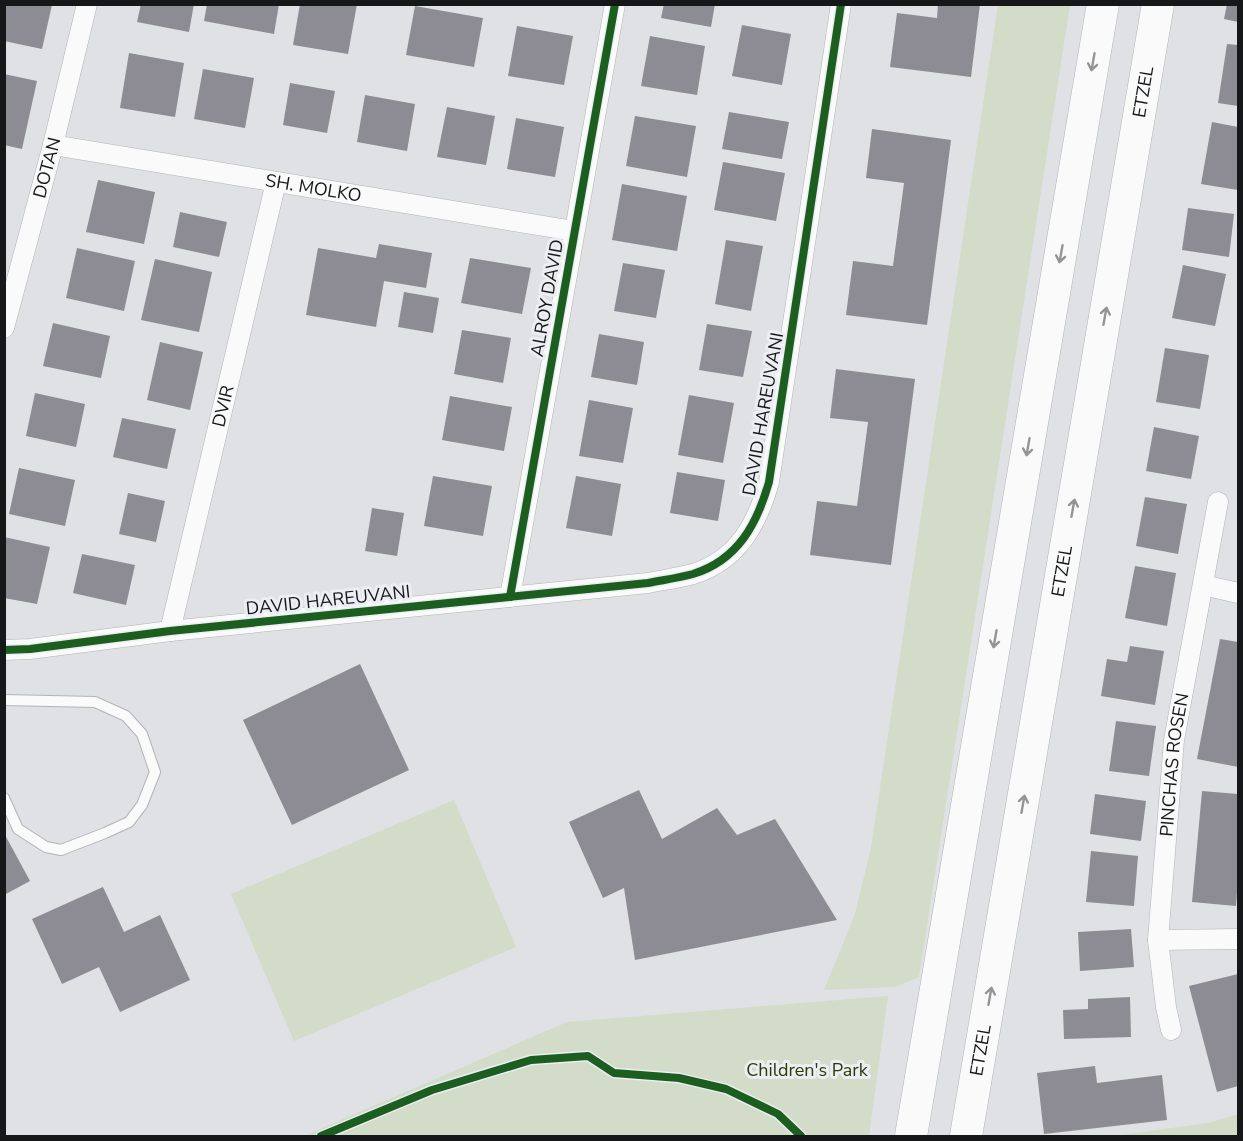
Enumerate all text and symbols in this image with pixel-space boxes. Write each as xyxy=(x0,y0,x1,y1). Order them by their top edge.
one-way arrow xyxy=(1087,52,1098,72)
street label: ETZEL xyxy=(1127,64,1159,120)
street label: DOTAN xyxy=(27,135,66,201)
street label: SH. MOLKO xyxy=(264,168,363,208)
street label: ALROY DAVID xyxy=(525,237,569,359)
one-way arrow xyxy=(1055,244,1066,264)
one-way arrow xyxy=(1100,306,1111,326)
street label: DAVID HAREUVANI xyxy=(737,331,789,497)
street label: DVIR xyxy=(207,383,240,429)
one-way arrow xyxy=(1022,436,1033,456)
one-way arrow xyxy=(1068,499,1079,518)
street label: ETZEL xyxy=(1046,543,1078,599)
street label: DAVID HAREUVANI xyxy=(245,579,411,621)
one-way arrow xyxy=(990,629,1001,648)
street label: PINCHAS ROSEN xyxy=(1154,691,1194,838)
one-way arrow xyxy=(1017,794,1028,814)
one-way arrow xyxy=(985,987,996,1006)
street label: ETZEL xyxy=(964,1022,997,1078)
park label: Children's Park xyxy=(746,1058,869,1082)

